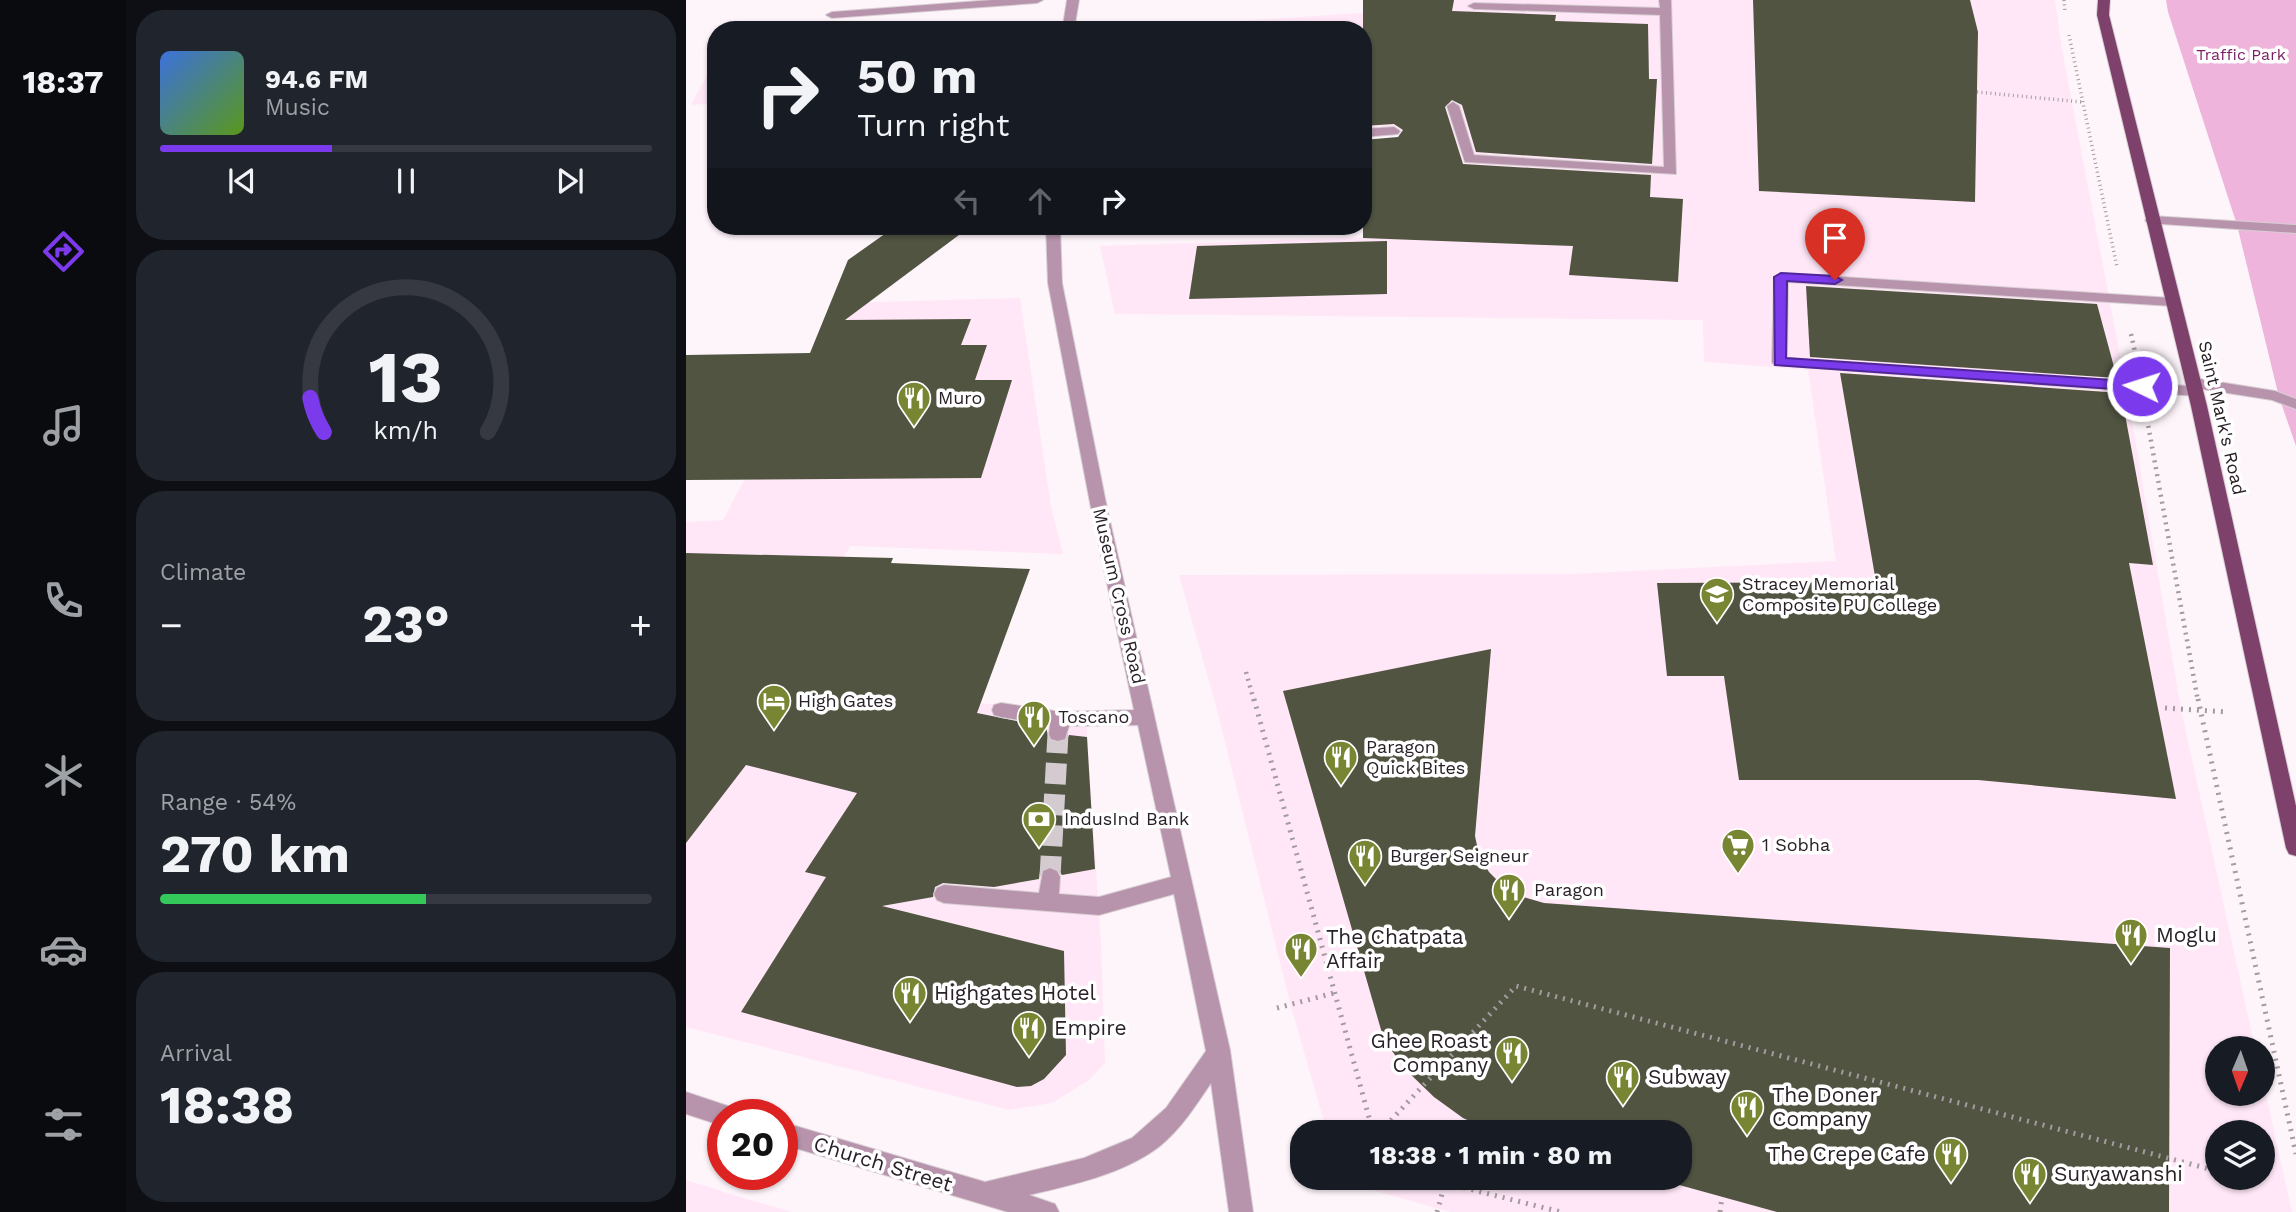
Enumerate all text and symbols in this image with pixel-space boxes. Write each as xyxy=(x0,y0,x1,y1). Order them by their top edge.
park label: Traffic Park xyxy=(2196,45,2286,64)
text: 50 m xyxy=(857,47,977,105)
icon: right xyxy=(742,49,833,140)
text: 18:37 xyxy=(22,63,104,101)
text: 94.6 FM xyxy=(265,64,368,94)
text: Music xyxy=(265,94,330,121)
text: Turn right xyxy=(857,106,1009,144)
icon: previous xyxy=(223,162,261,200)
icon: pause xyxy=(387,162,425,200)
icon: next xyxy=(551,162,589,200)
icon: left xyxy=(948,182,986,220)
icon: ahead xyxy=(1021,182,1059,220)
icon: right xyxy=(1094,182,1132,220)
pin xyxy=(1805,208,1865,280)
icon: arrive xyxy=(1816,219,1854,257)
icon: directions xyxy=(39,227,88,276)
text: 13 xyxy=(369,334,443,420)
street label: Saint Mark's Road xyxy=(2195,339,2250,497)
position arrow xyxy=(2105,349,2179,423)
restaurant icon: Muro xyxy=(895,379,933,428)
place label: Muro xyxy=(938,387,982,408)
icon: music xyxy=(39,401,88,450)
text: km/h xyxy=(374,415,438,444)
street label: Museum Cross Road xyxy=(1089,506,1150,686)
text: Climate xyxy=(160,559,246,586)
place label: Stracey Memorial Composite PU College xyxy=(1742,573,1937,615)
school or university icon: Stracey Memorial Composite PU College xyxy=(1698,575,1736,624)
icon: phone xyxy=(39,576,88,625)
text: 23° xyxy=(362,594,450,655)
text: − xyxy=(160,603,183,647)
text: + xyxy=(629,603,652,647)
hotel icon: High Gates xyxy=(755,682,793,731)
place label: High Gates xyxy=(798,690,893,711)
restaurant icon: Toscano xyxy=(1015,698,1053,747)
place label: Toscano xyxy=(1058,706,1129,727)
place label: Paragon Quick Bites xyxy=(1366,736,1465,778)
restaurant icon: Paragon Quick Bites xyxy=(1322,738,1360,787)
icon: climate xyxy=(39,751,88,800)
text: Range · 54% xyxy=(160,789,296,816)
bank icon: IndusInd Bank xyxy=(1020,800,1058,849)
place label: IndusInd Bank xyxy=(1064,808,1189,829)
text: 270 km xyxy=(160,824,350,885)
supermarket icon: 1 Sobha xyxy=(1719,826,1757,875)
place label: 1 Sobha xyxy=(1762,834,1830,855)
restaurant icon: Burger Seigneur xyxy=(1346,837,1384,886)
place label: Burger Seigneur xyxy=(1390,845,1529,866)
restaurant icon: Paragon xyxy=(1490,871,1528,920)
place label: Paragon xyxy=(1534,879,1604,900)
restaurant icon: Moglu xyxy=(2112,916,2150,965)
place label: Moglu xyxy=(2156,922,2217,947)
place label: The Chatpata Affair xyxy=(1326,924,1464,973)
icon: car xyxy=(39,925,88,974)
restaurant icon: The Chatpata Affair xyxy=(1282,930,1320,979)
restaurant icon: Highgates Hotel xyxy=(891,974,929,1023)
place label: Highgates Hotel xyxy=(934,980,1097,1005)
restaurant icon: Empire xyxy=(1010,1009,1048,1058)
place label: Empire xyxy=(1054,1015,1127,1040)
place label: Ghee Roast Company xyxy=(1370,1028,1488,1077)
restaurant icon: Ghee Roast Company xyxy=(1493,1034,1531,1083)
north arrow xyxy=(2205,1036,2275,1106)
map controls xyxy=(2205,1036,2275,1190)
text: Arrival xyxy=(160,1040,232,1067)
restaurant icon: Subway xyxy=(1604,1058,1642,1107)
place label: Subway xyxy=(1648,1064,1727,1089)
text: 18:38 xyxy=(160,1075,294,1136)
place label: The Doner Company xyxy=(1772,1082,1878,1131)
restaurant icon: The Doner Company xyxy=(1728,1088,1766,1137)
speed limit sign: 20 xyxy=(707,1099,798,1190)
icon: filters xyxy=(39,1100,88,1149)
button: layers xyxy=(2205,1120,2275,1190)
street label: Church Street xyxy=(811,1131,956,1197)
restaurant icon: The Crepe Cafe xyxy=(1932,1135,1970,1184)
text: 18:38 · 1 min · 80 m xyxy=(1370,1140,1612,1170)
place label: The Crepe Cafe xyxy=(1768,1141,1926,1166)
restaurant icon: Suryawanshi xyxy=(2011,1155,2049,1204)
place label: Suryawanshi xyxy=(2054,1161,2183,1186)

